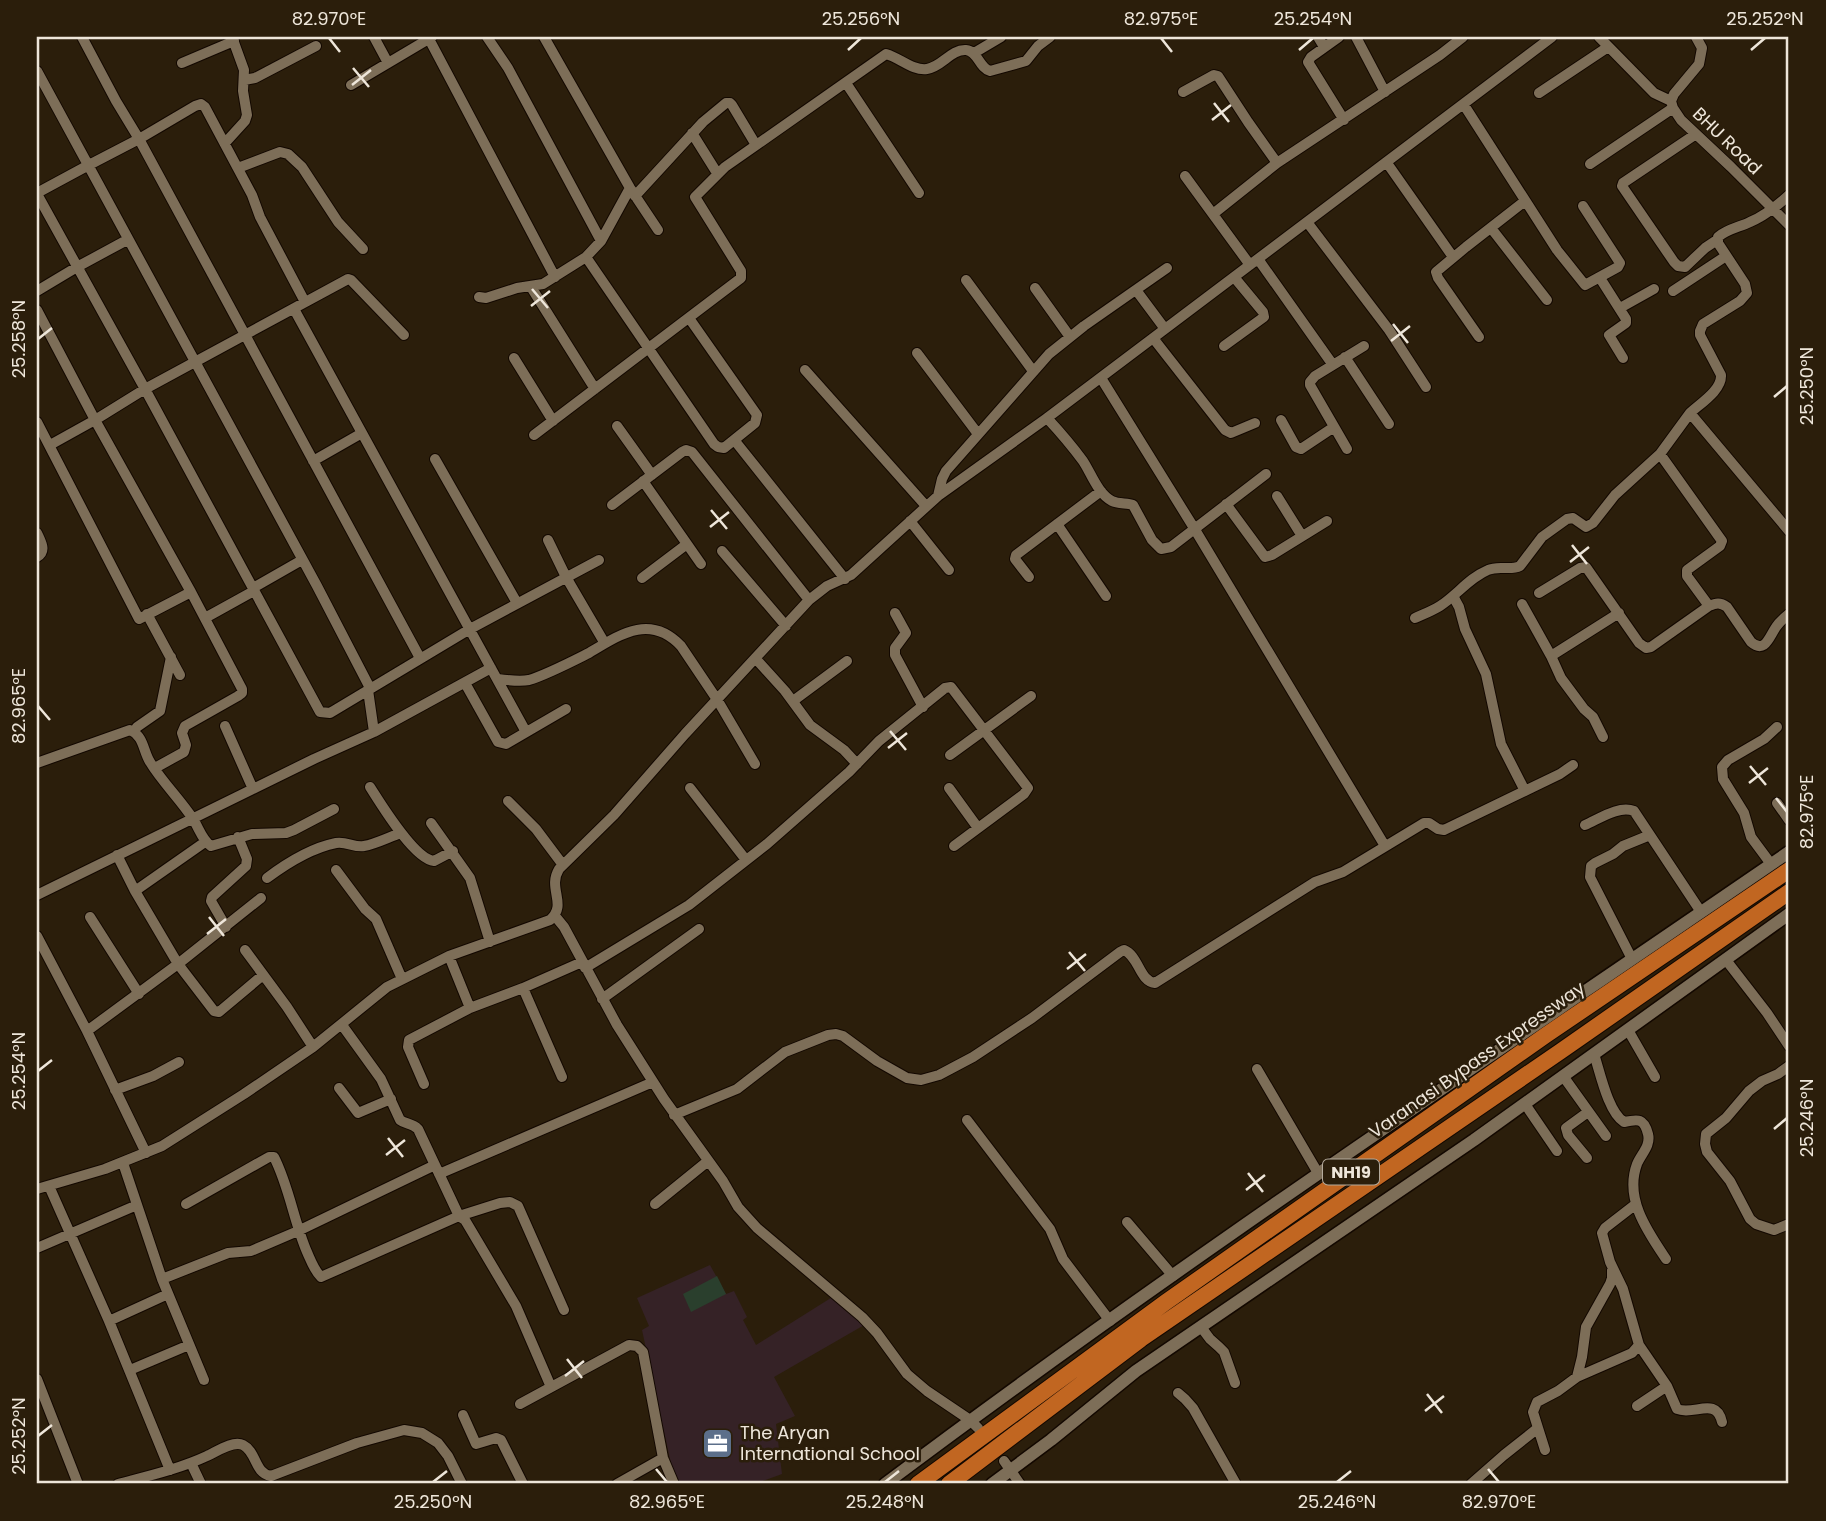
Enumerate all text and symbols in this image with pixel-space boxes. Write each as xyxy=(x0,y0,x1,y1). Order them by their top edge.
text: 82.970°E xyxy=(292,6,366,31)
text: 25.256°N xyxy=(822,6,900,31)
text: 82.975°E xyxy=(1124,6,1198,31)
text: 25.254°N xyxy=(1274,6,1352,31)
text: 25.252°N xyxy=(1726,6,1804,31)
street label: BHU Road xyxy=(1687,101,1767,180)
text: 25.258°N xyxy=(6,300,31,378)
text: 25.250°N xyxy=(1794,347,1819,425)
text: 82.965°E xyxy=(6,668,31,744)
text: 82.975°E xyxy=(1794,775,1819,849)
street label: Varanasi Bypass Expressway xyxy=(1364,975,1590,1144)
text: 25.254°N xyxy=(6,1032,31,1110)
text: 25.246°N xyxy=(1794,1079,1819,1157)
road number: NH19 xyxy=(1323,1160,1379,1184)
text: 25.252°N xyxy=(6,1397,31,1475)
place label: The Aryan International School xyxy=(740,1420,920,1466)
office icon: The Aryan International School xyxy=(700,1426,734,1460)
text: 25.250°N xyxy=(394,1489,472,1514)
text: 82.965°E xyxy=(629,1489,705,1514)
text: 25.248°N xyxy=(846,1489,924,1514)
text: 25.246°N xyxy=(1298,1489,1376,1514)
text: 82.970°E xyxy=(1462,1489,1536,1514)

